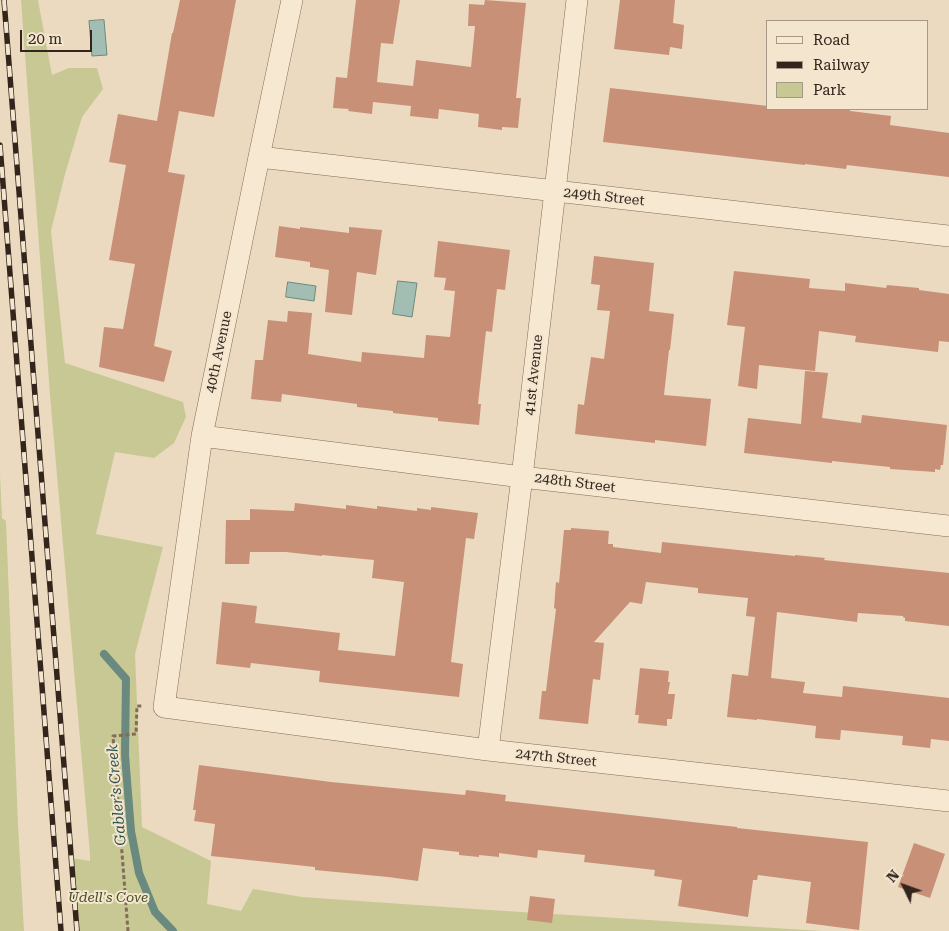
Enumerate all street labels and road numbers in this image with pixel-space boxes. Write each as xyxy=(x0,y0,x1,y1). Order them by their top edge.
street label: 249th Street xyxy=(563,184,645,210)
street label: 40th Avenue xyxy=(202,309,236,395)
street label: 41st Avenue xyxy=(521,334,547,416)
street label: 248th Street xyxy=(534,470,616,496)
street label: 247th Street xyxy=(515,745,597,771)

